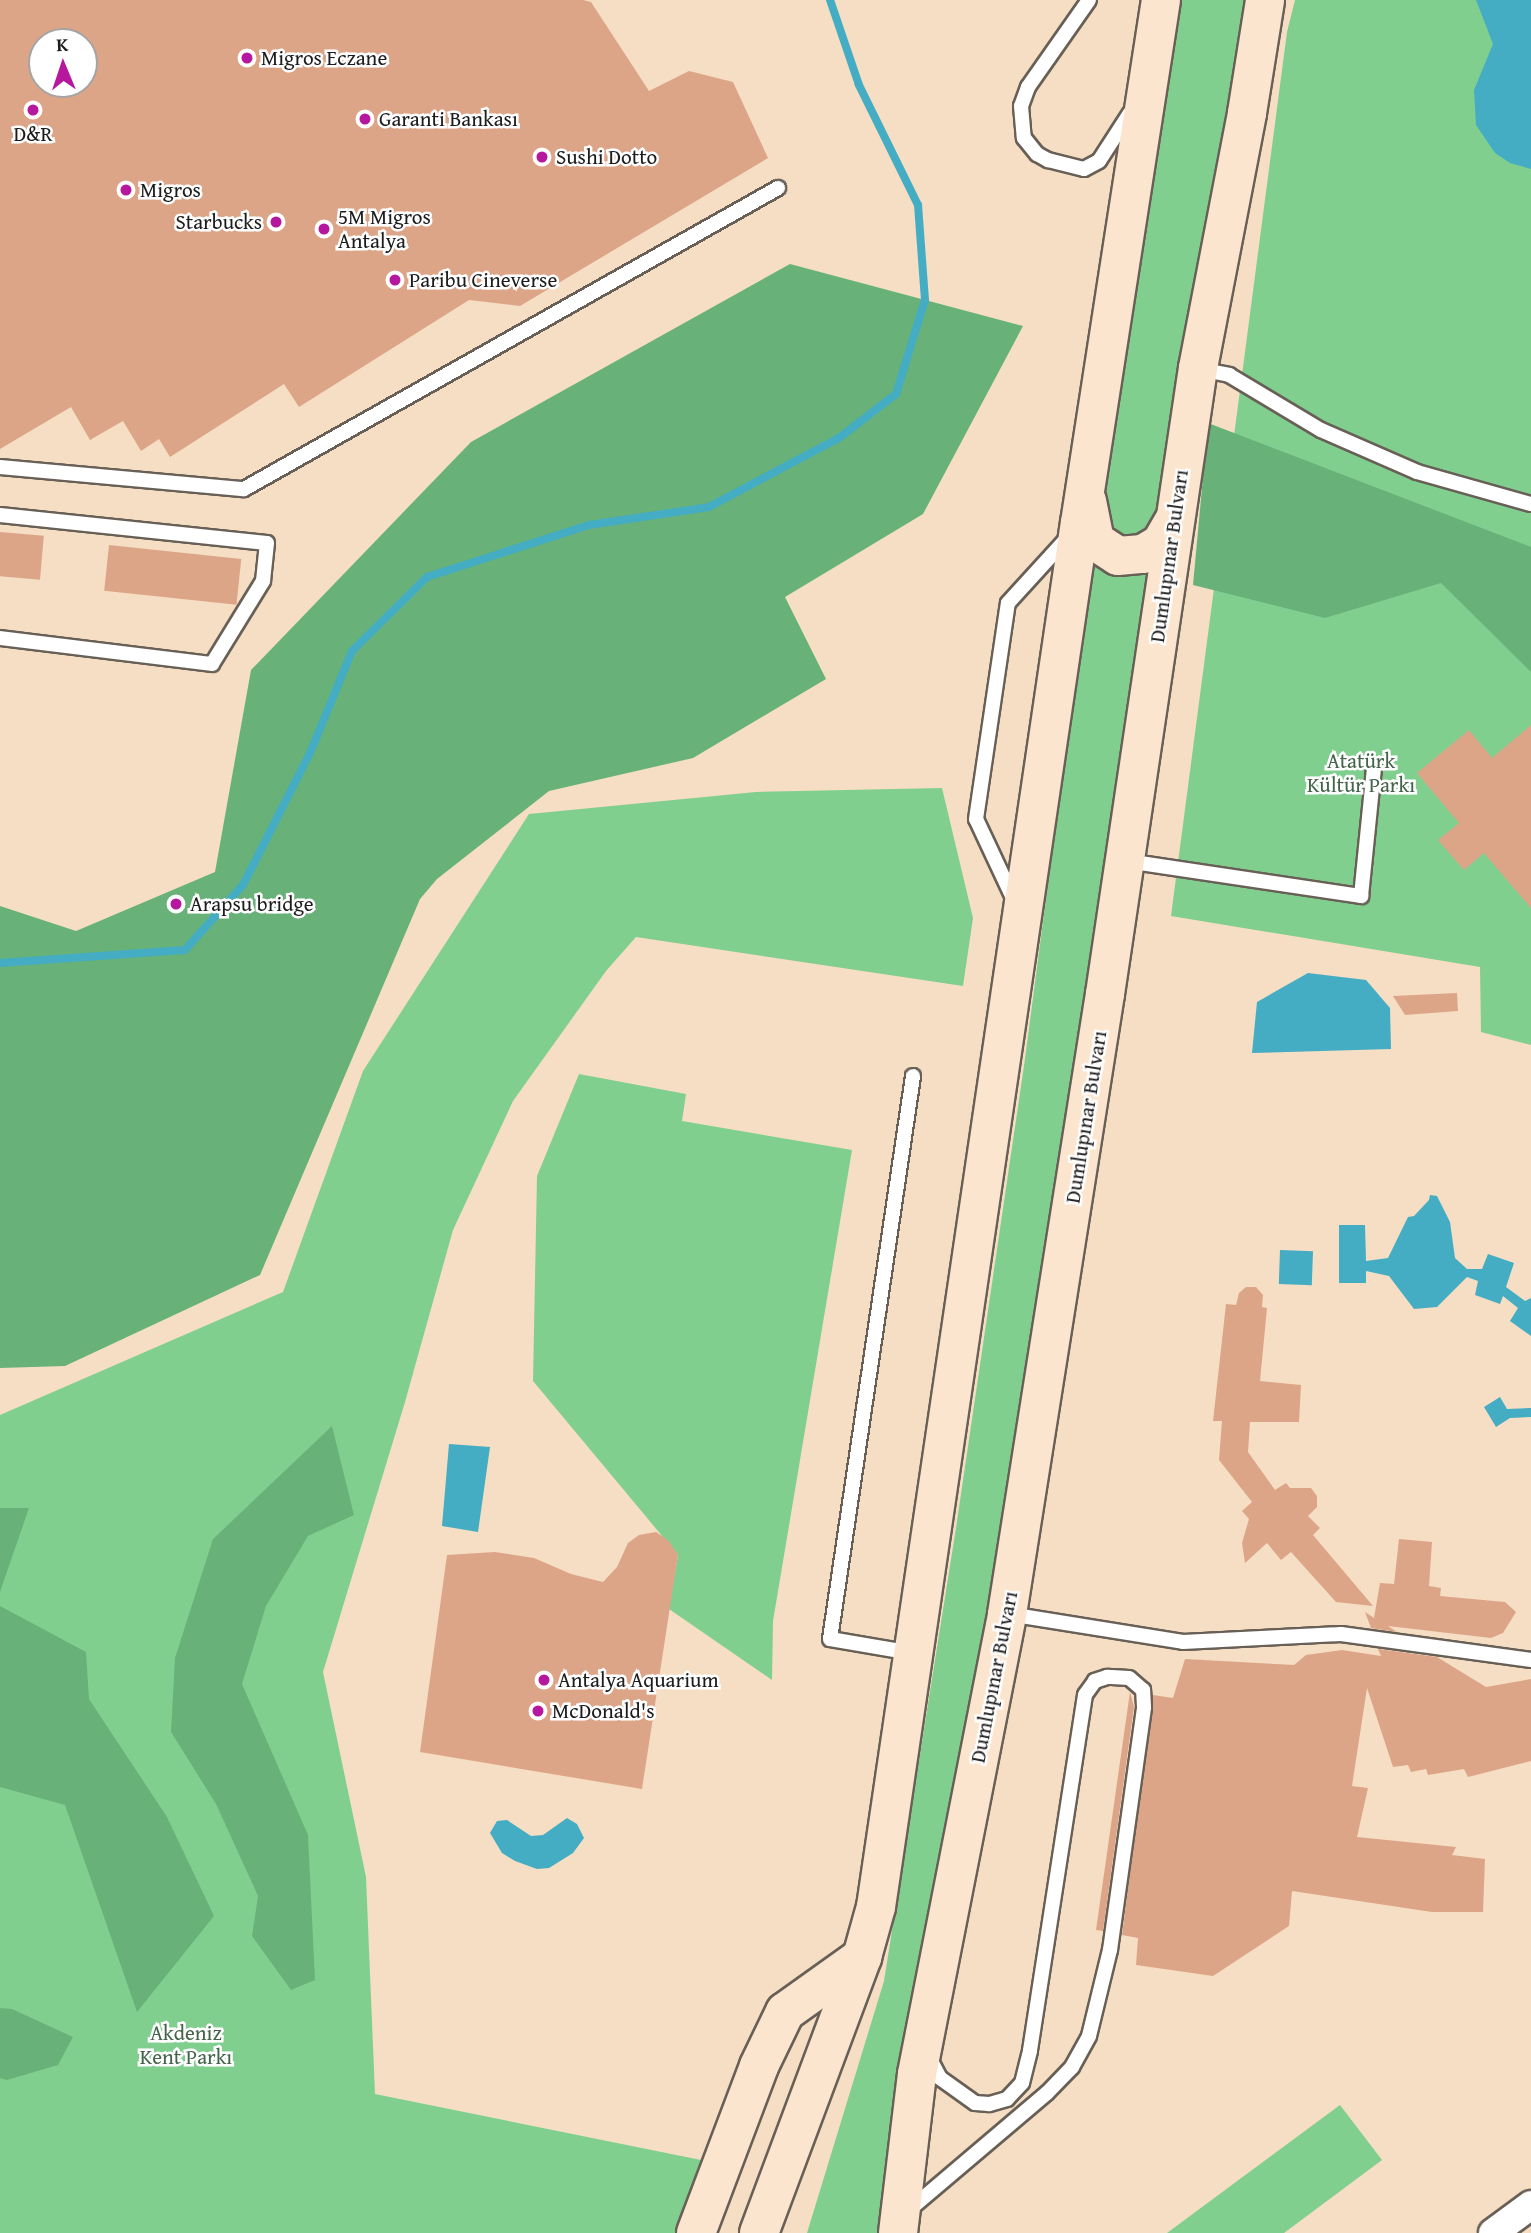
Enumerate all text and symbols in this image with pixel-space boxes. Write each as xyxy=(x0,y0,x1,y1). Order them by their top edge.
north arrow xyxy=(28,28,98,98)
text: K xyxy=(56,30,69,58)
place label: Migros Eczane xyxy=(261,45,387,71)
marker: Migros Eczane xyxy=(239,50,255,66)
marker: D&R xyxy=(25,102,41,118)
place label: Garanti Bankası xyxy=(379,106,518,132)
marker: Garanti Bankası xyxy=(357,111,373,127)
place label: D&R xyxy=(13,121,53,147)
place label: Sushi Dotto xyxy=(556,144,657,170)
marker: Sushi Dotto xyxy=(534,149,550,165)
place label: Migros xyxy=(140,177,201,203)
marker: Migros xyxy=(118,182,134,198)
place label: 5M Migros Antalya xyxy=(338,204,431,254)
place label: Starbucks xyxy=(176,209,262,235)
marker: Starbucks xyxy=(268,214,284,230)
marker: 5M Migros Antalya xyxy=(316,221,332,237)
place label: Paribu Cineverse xyxy=(409,267,557,293)
marker: Paribu Cineverse xyxy=(387,272,403,288)
street label: Dumlupınar Bulvarı xyxy=(1144,468,1194,644)
park label: Atatürk Kültür Parkı xyxy=(1307,748,1415,798)
place label: Arapsu bridge xyxy=(190,891,314,917)
marker: Arapsu bridge xyxy=(168,896,184,912)
street label: Dumlupınar Bulvarı xyxy=(1060,1029,1112,1205)
street label: Dumlupınar Bulvarı xyxy=(965,1589,1023,1765)
place label: Antalya Aquarium xyxy=(558,1667,719,1693)
marker: Antalya Aquarium xyxy=(536,1672,552,1688)
place label: McDonald's xyxy=(552,1698,655,1724)
marker: McDonald's xyxy=(530,1703,546,1719)
park label: Akdeniz Kent Parkı xyxy=(140,2020,232,2070)

